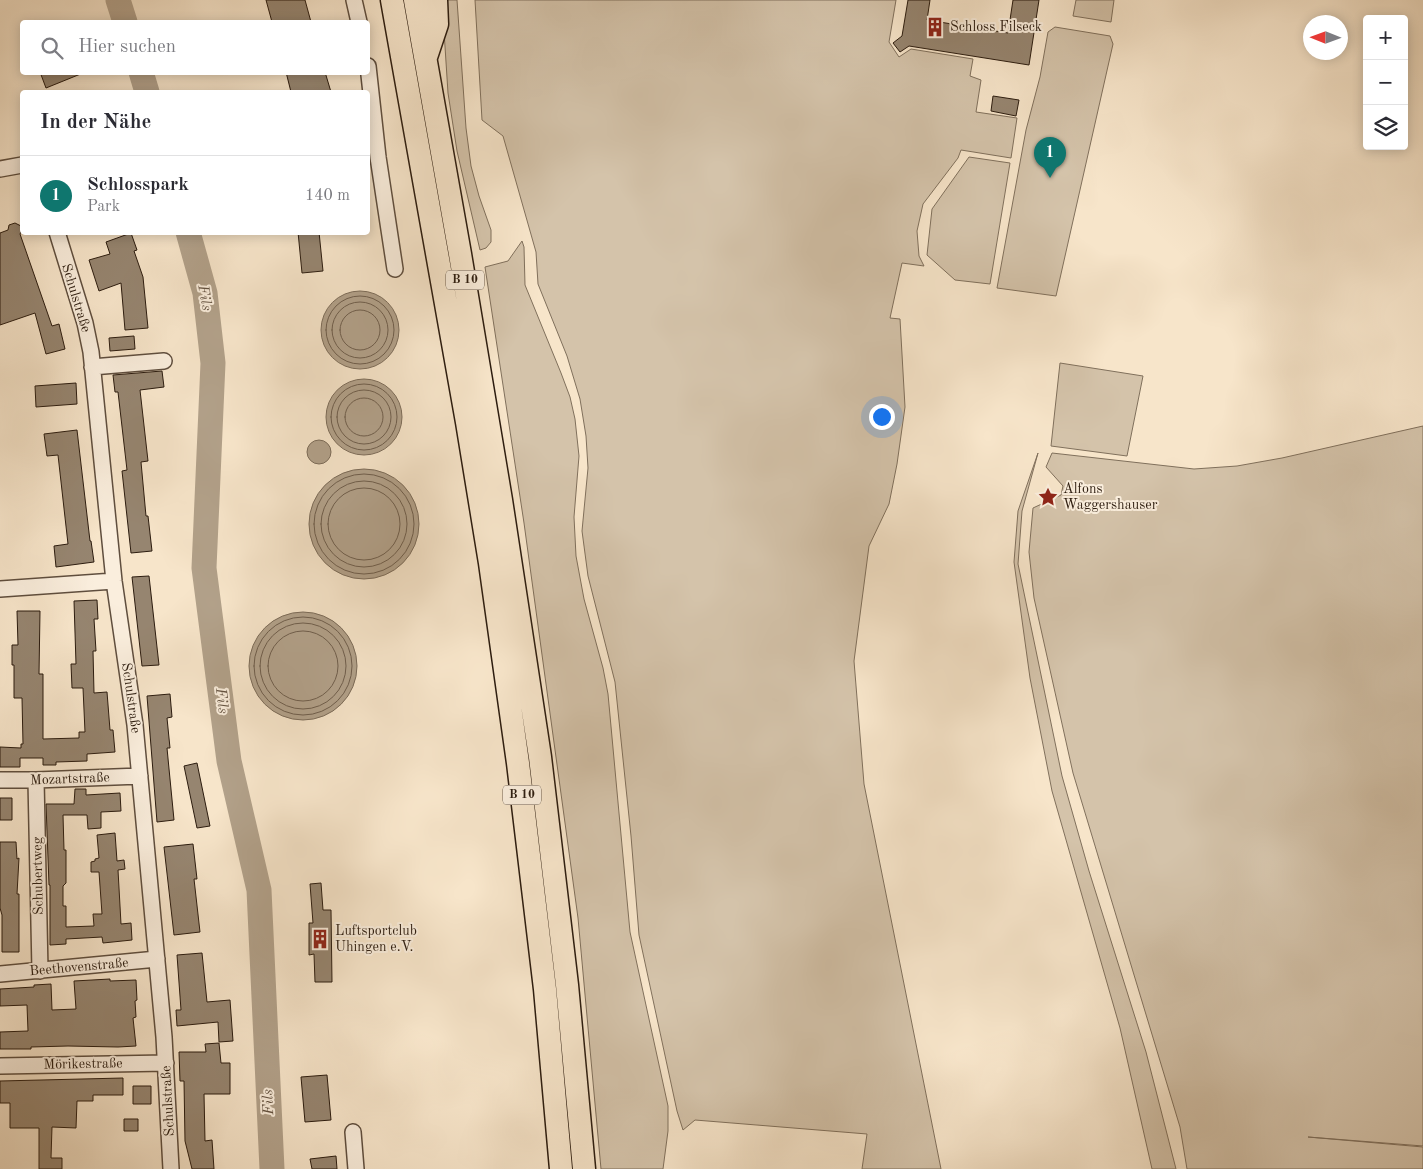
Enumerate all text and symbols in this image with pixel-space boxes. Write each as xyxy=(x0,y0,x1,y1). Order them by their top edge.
north arrow xyxy=(1303,15,1348,60)
map controls xyxy=(1363,15,1408,150)
button: + xyxy=(1363,15,1408,60)
building icon: Schloss Filseck xyxy=(924,16,946,38)
search box xyxy=(20,20,370,75)
place label: Schloss Filseck xyxy=(950,20,1042,34)
icon: search xyxy=(38,34,66,62)
text: Hier suchen xyxy=(78,38,176,57)
button: − xyxy=(1363,60,1408,105)
button: layers xyxy=(1363,105,1408,150)
text: In der Nähe xyxy=(40,112,151,133)
pin: 1 xyxy=(1034,137,1066,178)
text: Schlosspark xyxy=(87,176,189,195)
text: 1 xyxy=(51,188,61,204)
text: 140 m xyxy=(305,188,350,204)
text: Park xyxy=(87,199,120,215)
street label: Schulstraße xyxy=(59,262,93,334)
road number: B 10 xyxy=(446,270,484,290)
water label: Fils xyxy=(194,283,214,312)
your location xyxy=(869,404,895,430)
place label: Alfons Waggershauser xyxy=(1063,482,1158,512)
place icon: Alfons Waggershauser xyxy=(1037,486,1059,508)
street label: Schulstraße xyxy=(119,662,143,734)
water label: Fils xyxy=(212,686,230,715)
street label: Mozartstraße xyxy=(30,771,110,787)
road number: B 10 xyxy=(503,786,541,804)
street label: Schubertweg xyxy=(30,836,46,915)
place label: Luftsportclub Uhingen e.V. xyxy=(335,924,417,954)
building icon: Luftsportclub Uhingen e.V. xyxy=(309,928,331,950)
street label: Beethovenstraße xyxy=(29,956,129,978)
street label: Mörikestraße xyxy=(43,1056,123,1072)
street label: Schulstraße xyxy=(159,1065,177,1137)
water label: Fils xyxy=(261,1089,277,1116)

